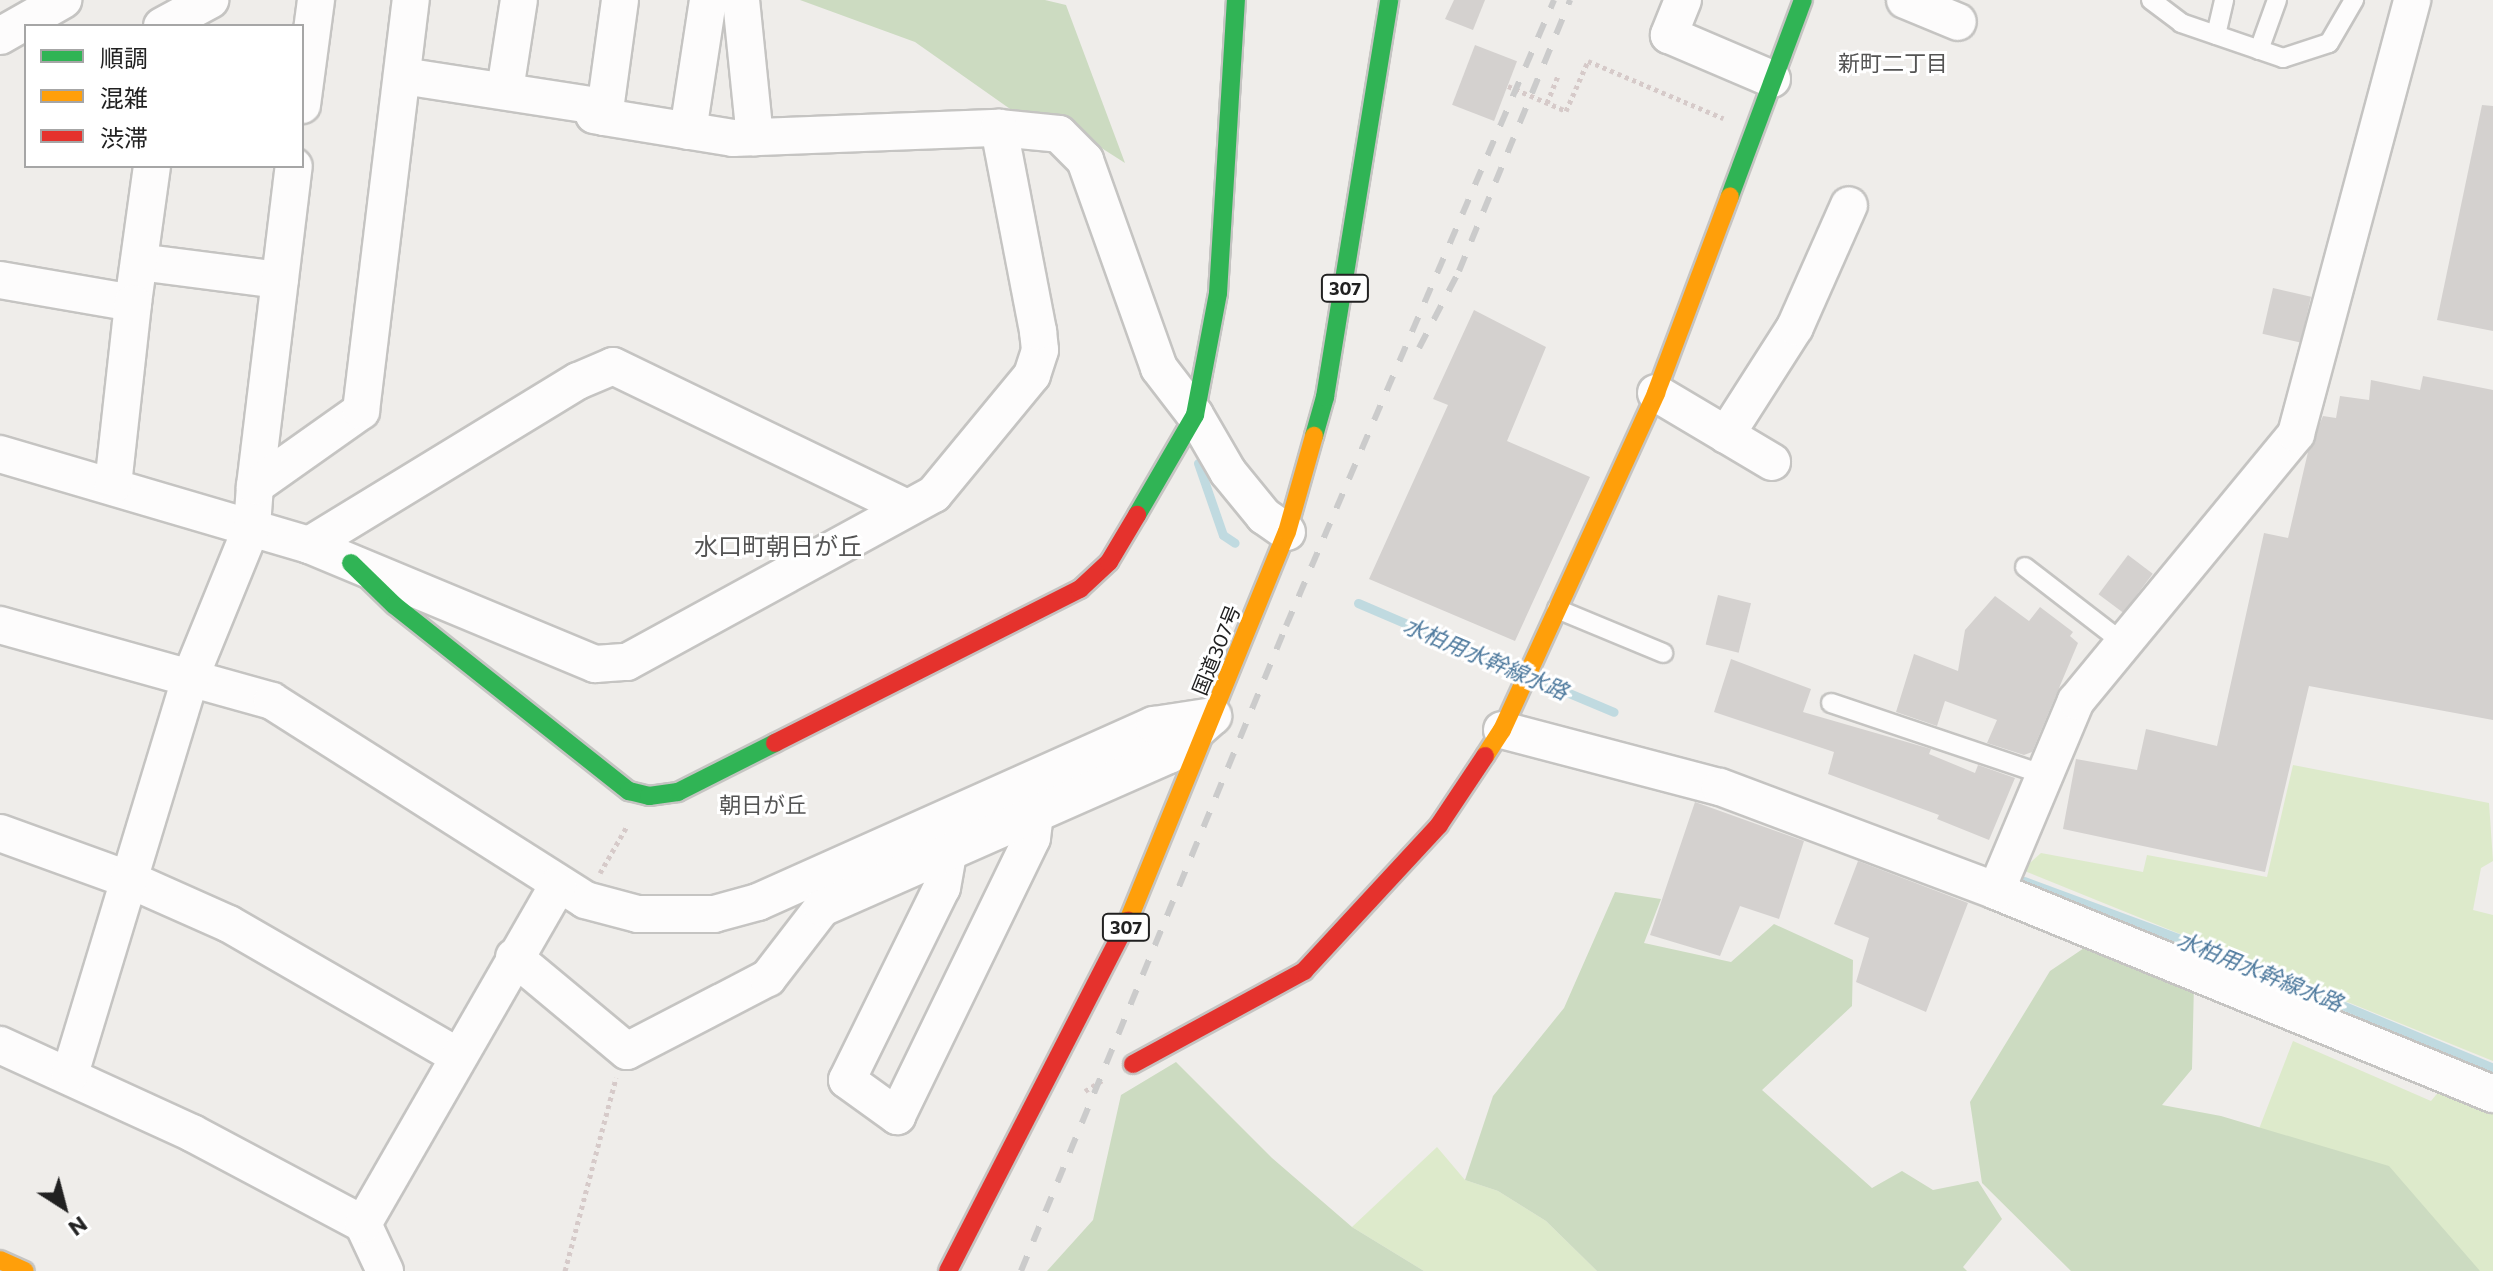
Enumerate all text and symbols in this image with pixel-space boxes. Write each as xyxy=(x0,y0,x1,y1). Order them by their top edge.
legend xyxy=(24,24,304,168)
text: 順調 xyxy=(100,43,148,72)
district label: 新町二丁目 xyxy=(1838,50,1948,76)
text: 混雑 xyxy=(100,83,148,112)
text: 渋滞 xyxy=(100,123,148,152)
road number: 307 xyxy=(1319,274,1371,302)
district label: 水口町朝日が丘 xyxy=(694,532,862,560)
street label: 国道307号 xyxy=(1187,601,1245,699)
water label: 水柏用水幹線水路 xyxy=(1400,611,1572,705)
district label: 朝日が丘 xyxy=(719,792,807,818)
road number: 307 xyxy=(1100,913,1152,941)
water label: 水柏用水幹線水路 xyxy=(2173,926,2347,1016)
north arrow xyxy=(24,1167,104,1247)
text: N xyxy=(64,1211,93,1243)

